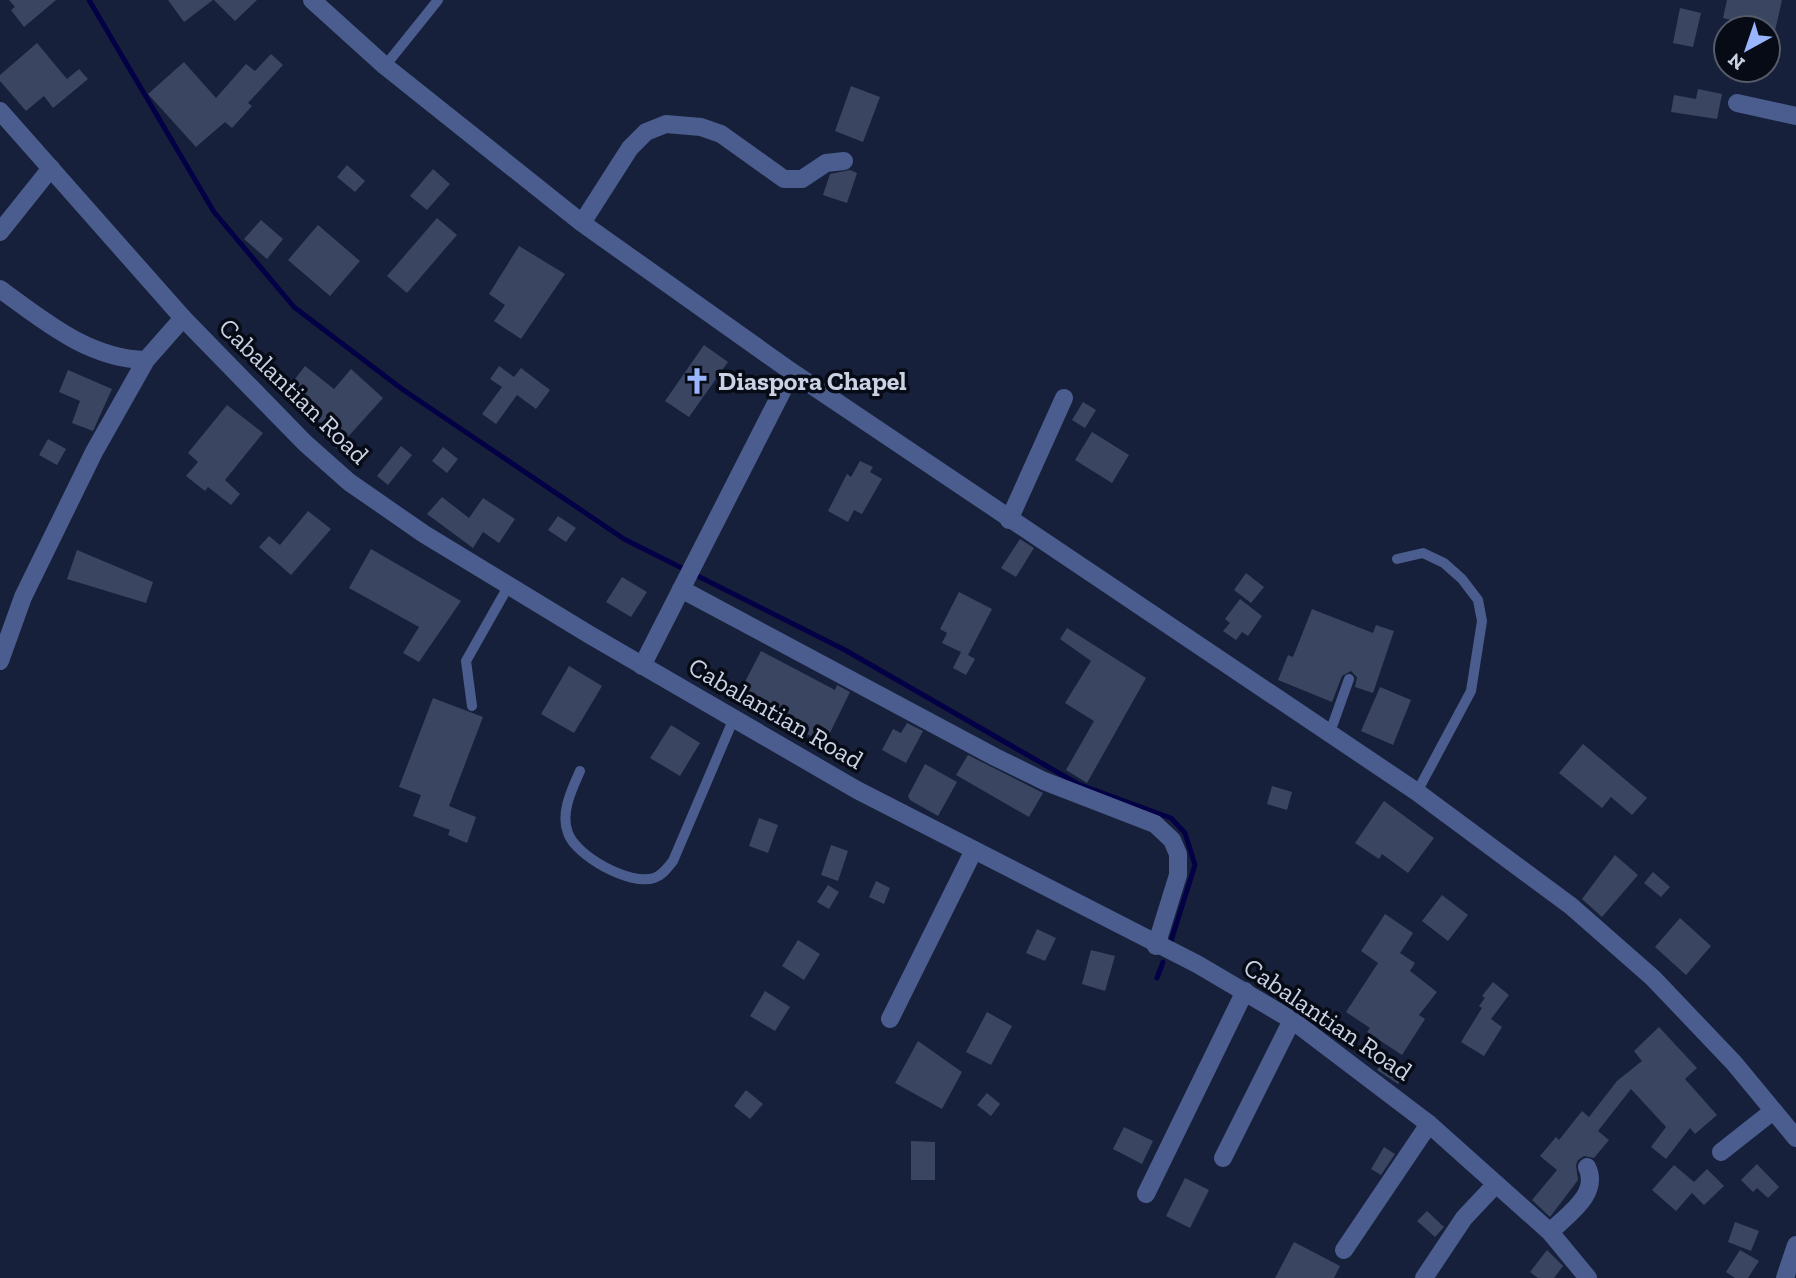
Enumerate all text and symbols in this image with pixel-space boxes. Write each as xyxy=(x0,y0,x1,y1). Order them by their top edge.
north arrow xyxy=(1712,14,1782,84)
text: N xyxy=(1723,48,1749,75)
street label: Cabalantian Road xyxy=(212,311,376,471)
place label: Diaspora Chapel xyxy=(718,365,907,397)
church icon: Diaspora Chapel xyxy=(682,366,712,396)
street label: Cabalantian Road xyxy=(683,650,869,776)
street label: Cabalantian Road xyxy=(1238,951,1418,1087)

